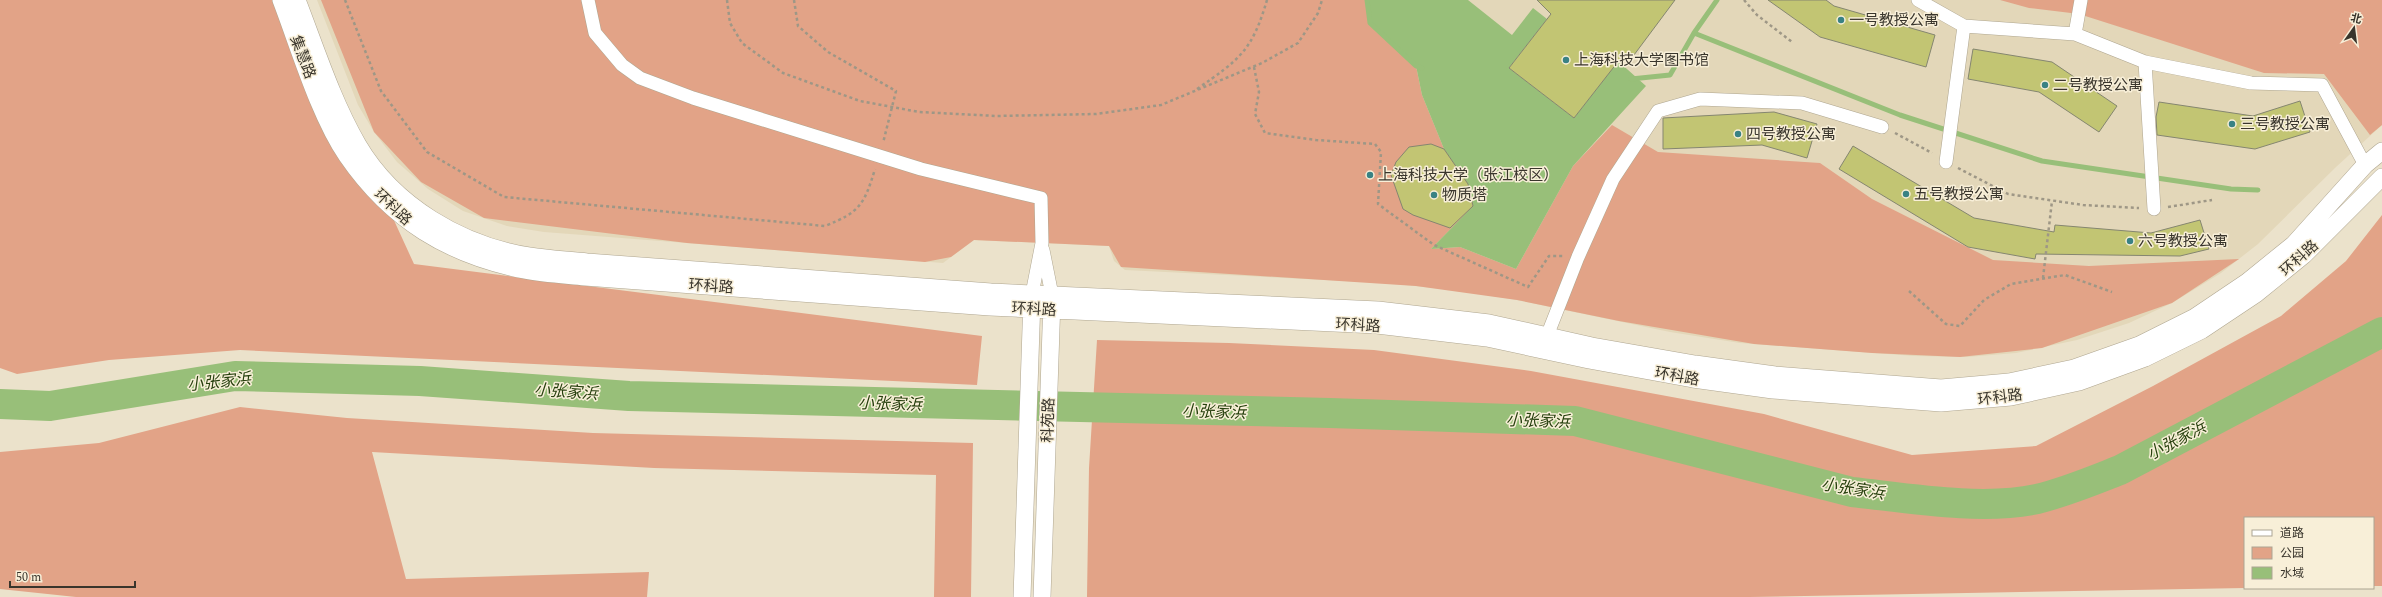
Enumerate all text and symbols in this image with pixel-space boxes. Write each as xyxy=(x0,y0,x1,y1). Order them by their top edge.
north arrow xyxy=(2334,8,2374,48)
place label: 一号教授公寓 xyxy=(1849,9,1939,32)
text: 北 xyxy=(2349,9,2364,28)
marker: 一号教授公寓 xyxy=(1836,15,1846,25)
street label: 集慧路 xyxy=(284,32,321,82)
place label: 上海科技大学图书馆 xyxy=(1574,49,1709,72)
marker: 上海科技大学图书馆 xyxy=(1561,55,1571,65)
place label: 二号教授公寓 xyxy=(2053,74,2143,97)
marker: 二号教授公寓 xyxy=(2040,80,2050,90)
place label: 三号教授公寓 xyxy=(2240,113,2330,136)
marker: 三号教授公寓 xyxy=(2227,119,2237,129)
place label: 四号教授公寓 xyxy=(1746,123,1836,146)
marker: 四号教授公寓 xyxy=(1733,129,1743,139)
place label: 上海科技大学（张江校区） xyxy=(1378,164,1558,187)
marker: 上海科技大学（张江校区） xyxy=(1365,170,1375,180)
place label: 五号教授公寓 xyxy=(1914,183,2004,206)
street label: 环科路 xyxy=(368,184,417,231)
place label: 物质塔 xyxy=(1442,184,1487,207)
marker: 五号教授公寓 xyxy=(1901,189,1911,199)
marker: 物质塔 xyxy=(1429,190,1439,200)
place label: 六号教授公寓 xyxy=(2138,230,2228,253)
street label: 环科路 xyxy=(2275,235,2324,282)
marker: 六号教授公寓 xyxy=(2125,236,2135,246)
street label: 环科路 xyxy=(688,273,734,300)
street label: 环科路 xyxy=(1011,297,1057,322)
street label: 环科路 xyxy=(1335,313,1381,338)
street label: 环科路 xyxy=(1653,361,1701,392)
water label: 小张家浜 xyxy=(186,367,254,397)
water label: 小张家浜 xyxy=(533,378,601,406)
street label: 环科路 xyxy=(1976,383,2024,412)
water label: 小张家浜 xyxy=(858,391,924,417)
street label: 科苑路 xyxy=(1036,397,1061,443)
water label: 小张家浜 xyxy=(1182,399,1248,425)
water label: 小张家浜 xyxy=(1506,408,1572,434)
water label: 小张家浜 xyxy=(2143,414,2212,467)
water label: 小张家浜 xyxy=(1819,472,1888,506)
legend xyxy=(2244,517,2374,589)
text: 道路 xyxy=(2280,524,2304,543)
text: 公园 xyxy=(2280,544,2304,563)
scale bar xyxy=(10,563,135,589)
text: 水域 xyxy=(2280,564,2304,583)
text: 50 m xyxy=(16,568,41,587)

